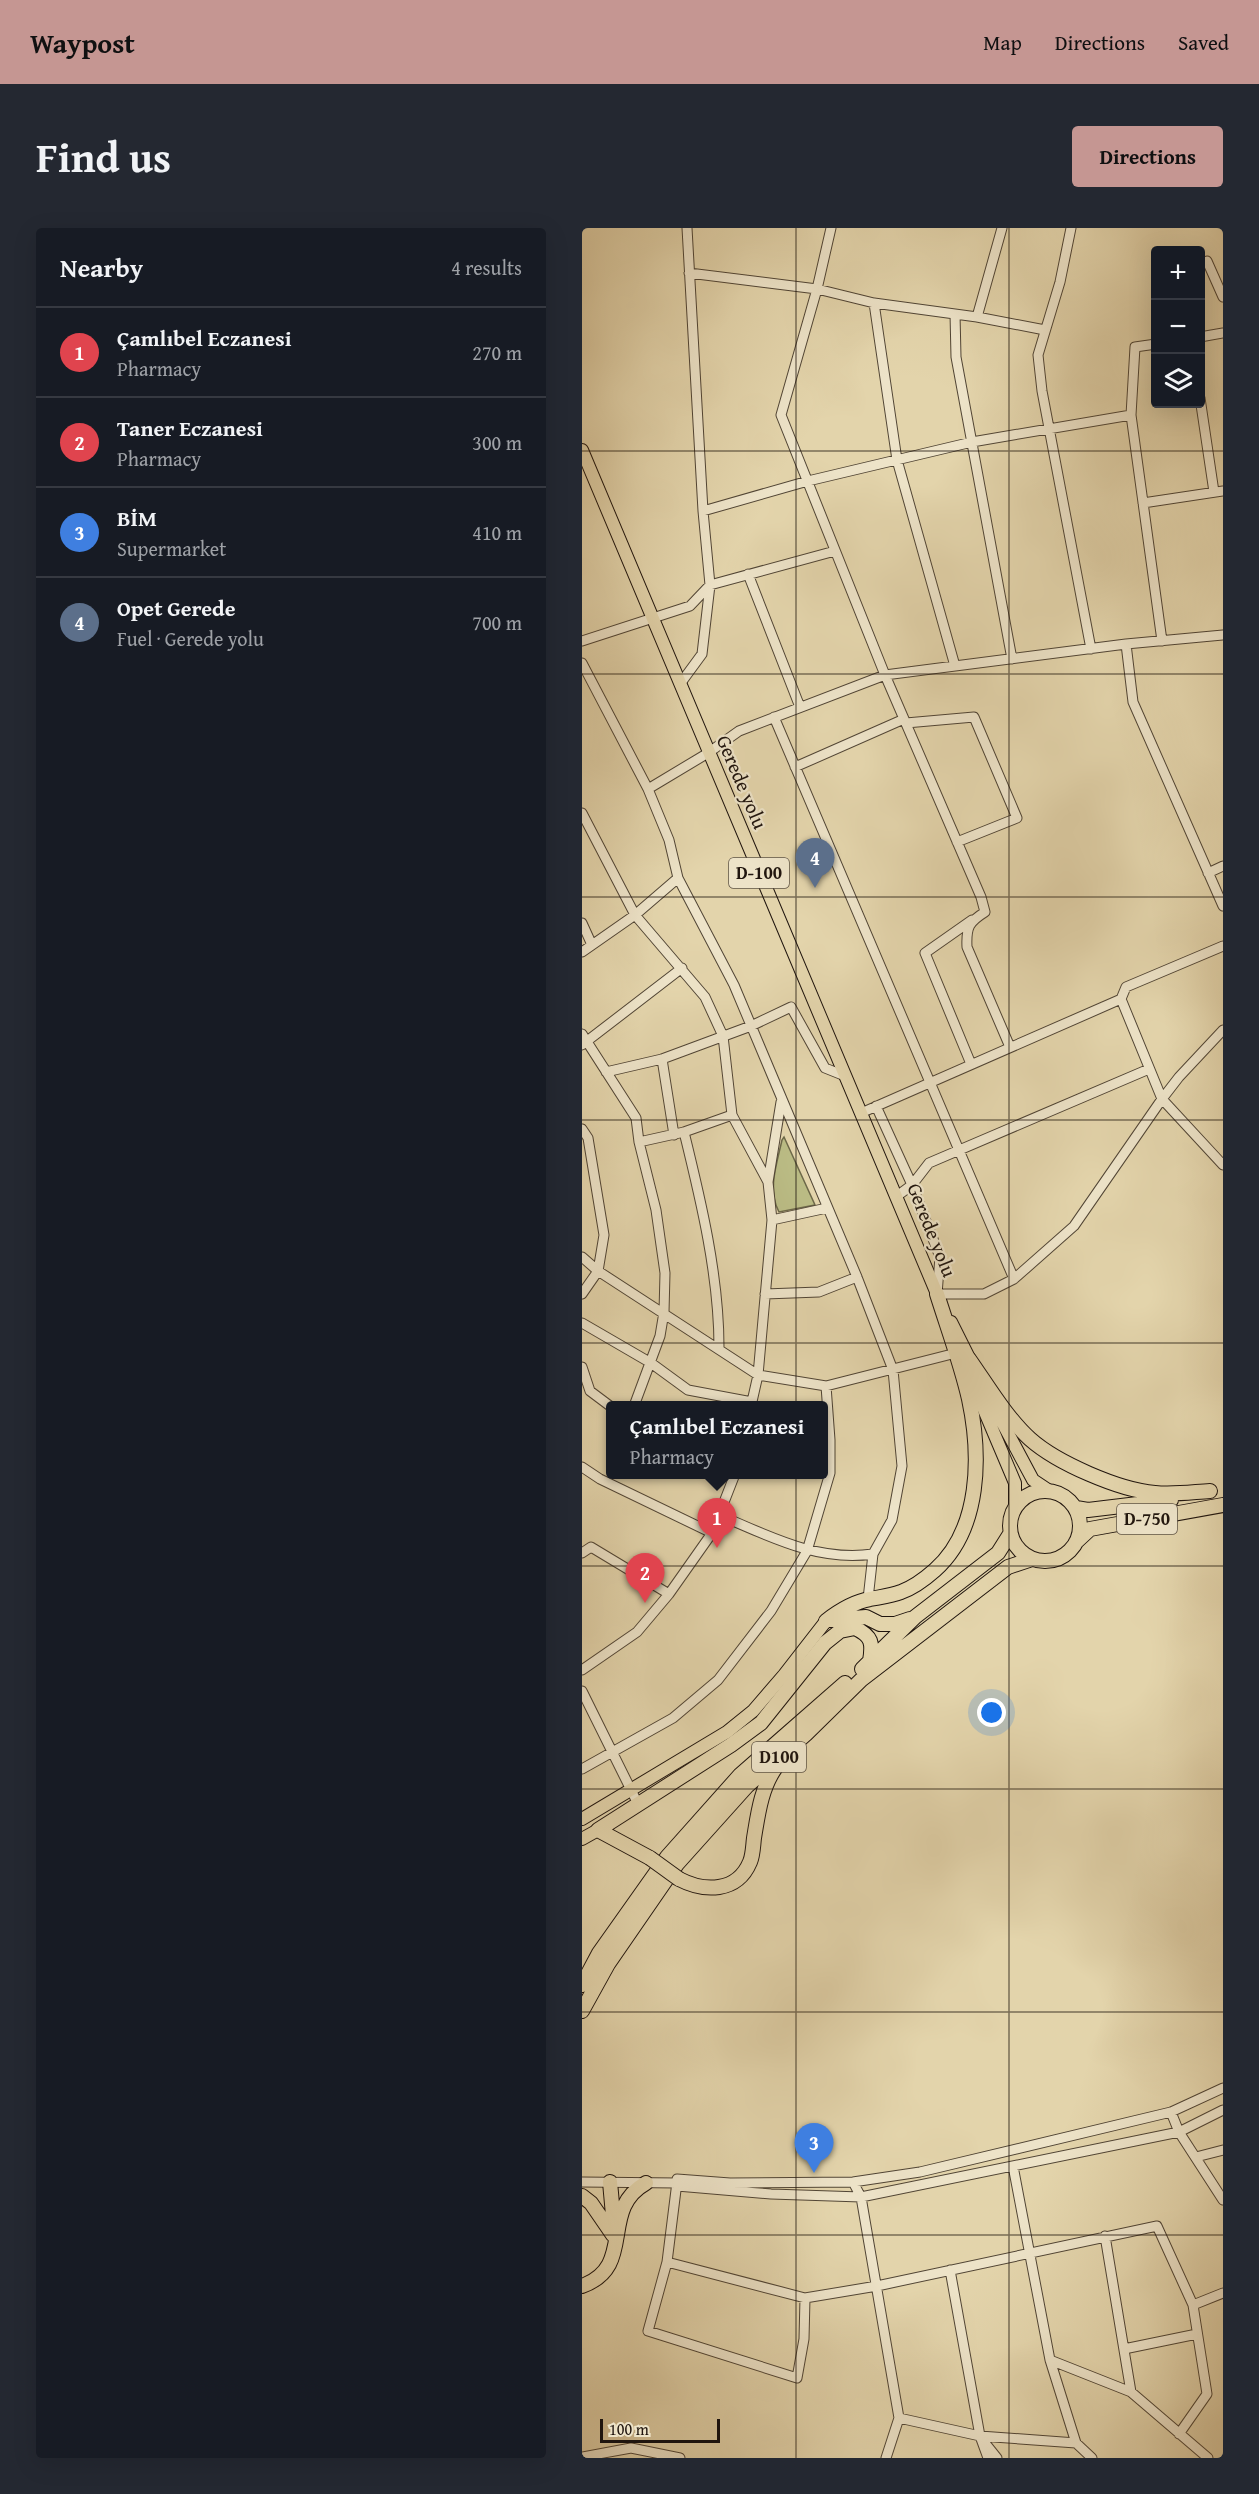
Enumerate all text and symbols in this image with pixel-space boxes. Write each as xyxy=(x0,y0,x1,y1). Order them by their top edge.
text: Waypost xyxy=(30,22,135,63)
text: Map xyxy=(983,27,1022,58)
text: Directions xyxy=(1055,27,1145,58)
text: Saved xyxy=(1178,27,1229,58)
text: Find us xyxy=(36,126,171,187)
button: Directions xyxy=(1072,126,1223,187)
map controls xyxy=(1151,246,1205,408)
button: + xyxy=(1151,246,1205,300)
text: Nearby xyxy=(60,248,143,287)
text: 4 results xyxy=(451,253,522,282)
button: − xyxy=(1151,300,1205,354)
text: Çamlıbel Eczanesi xyxy=(117,322,292,354)
text: 1 xyxy=(74,338,85,367)
text: 270 m xyxy=(472,338,522,367)
text: Pharmacy xyxy=(117,354,201,383)
button: layers xyxy=(1151,354,1205,408)
text: Taner Eczanesi xyxy=(117,412,263,444)
text: 2 xyxy=(74,428,85,457)
text: 300 m xyxy=(472,428,522,457)
text: Pharmacy xyxy=(117,444,201,473)
text: BİM xyxy=(117,502,157,534)
text: 3 xyxy=(74,518,85,547)
text: 410 m xyxy=(472,518,522,547)
text: Supermarket xyxy=(117,534,226,563)
text: Opet Gerede xyxy=(117,592,236,624)
text: 4 xyxy=(74,608,85,637)
text: 700 m xyxy=(472,608,522,637)
text: Fuel · Gerede yolu xyxy=(117,624,264,653)
street label: Gerede yolu xyxy=(710,730,775,833)
pin: 4 xyxy=(796,838,834,888)
road number: D-100 xyxy=(729,858,789,888)
street label: Gerede yolu xyxy=(900,1178,965,1281)
popup xyxy=(606,1401,828,1479)
text: Çamlıbel Eczanesi xyxy=(630,1410,804,1442)
text: Pharmacy xyxy=(630,1442,714,1471)
pin: 1 xyxy=(698,1498,736,1548)
road number: D-750 xyxy=(1117,1504,1177,1534)
pin: 2 xyxy=(626,1554,664,1603)
your location xyxy=(977,1698,1006,1727)
road number: D100 xyxy=(752,1742,806,1772)
pin: 3 xyxy=(794,2124,834,2173)
scale bar xyxy=(600,2416,720,2444)
text: 100 m xyxy=(609,2417,649,2441)

